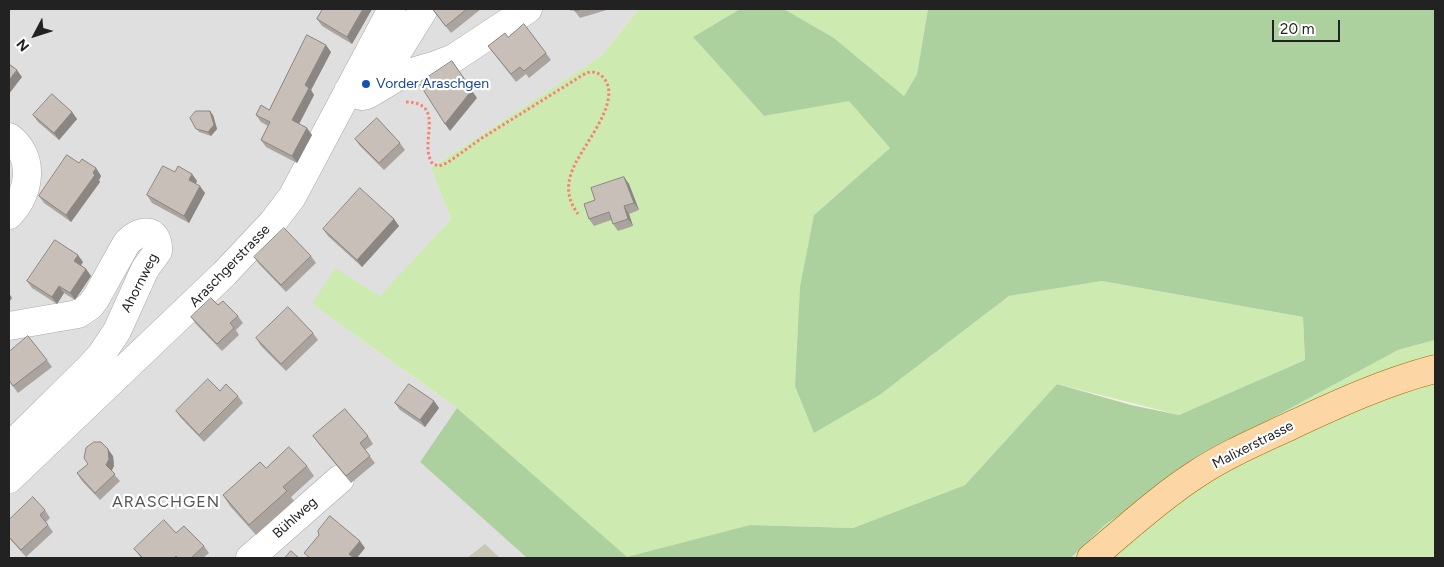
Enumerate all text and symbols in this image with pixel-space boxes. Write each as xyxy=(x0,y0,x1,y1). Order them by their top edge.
north arrow xyxy=(10,10,60,60)
scale bar xyxy=(1274,10,1342,42)
text: 20 m xyxy=(1280,20,1314,38)
text: N xyxy=(13,35,33,55)
place label: Vorder Araschgen xyxy=(376,76,489,92)
marker: Vorder Araschgen xyxy=(360,78,372,90)
street label: Araschgerstrasse xyxy=(186,221,274,311)
street label: Ahornweg xyxy=(118,250,162,316)
street label: Malixerstrasse xyxy=(1210,417,1296,473)
district label: ARASCHGEN xyxy=(111,492,221,512)
street label: Bühlweg xyxy=(269,494,321,542)

